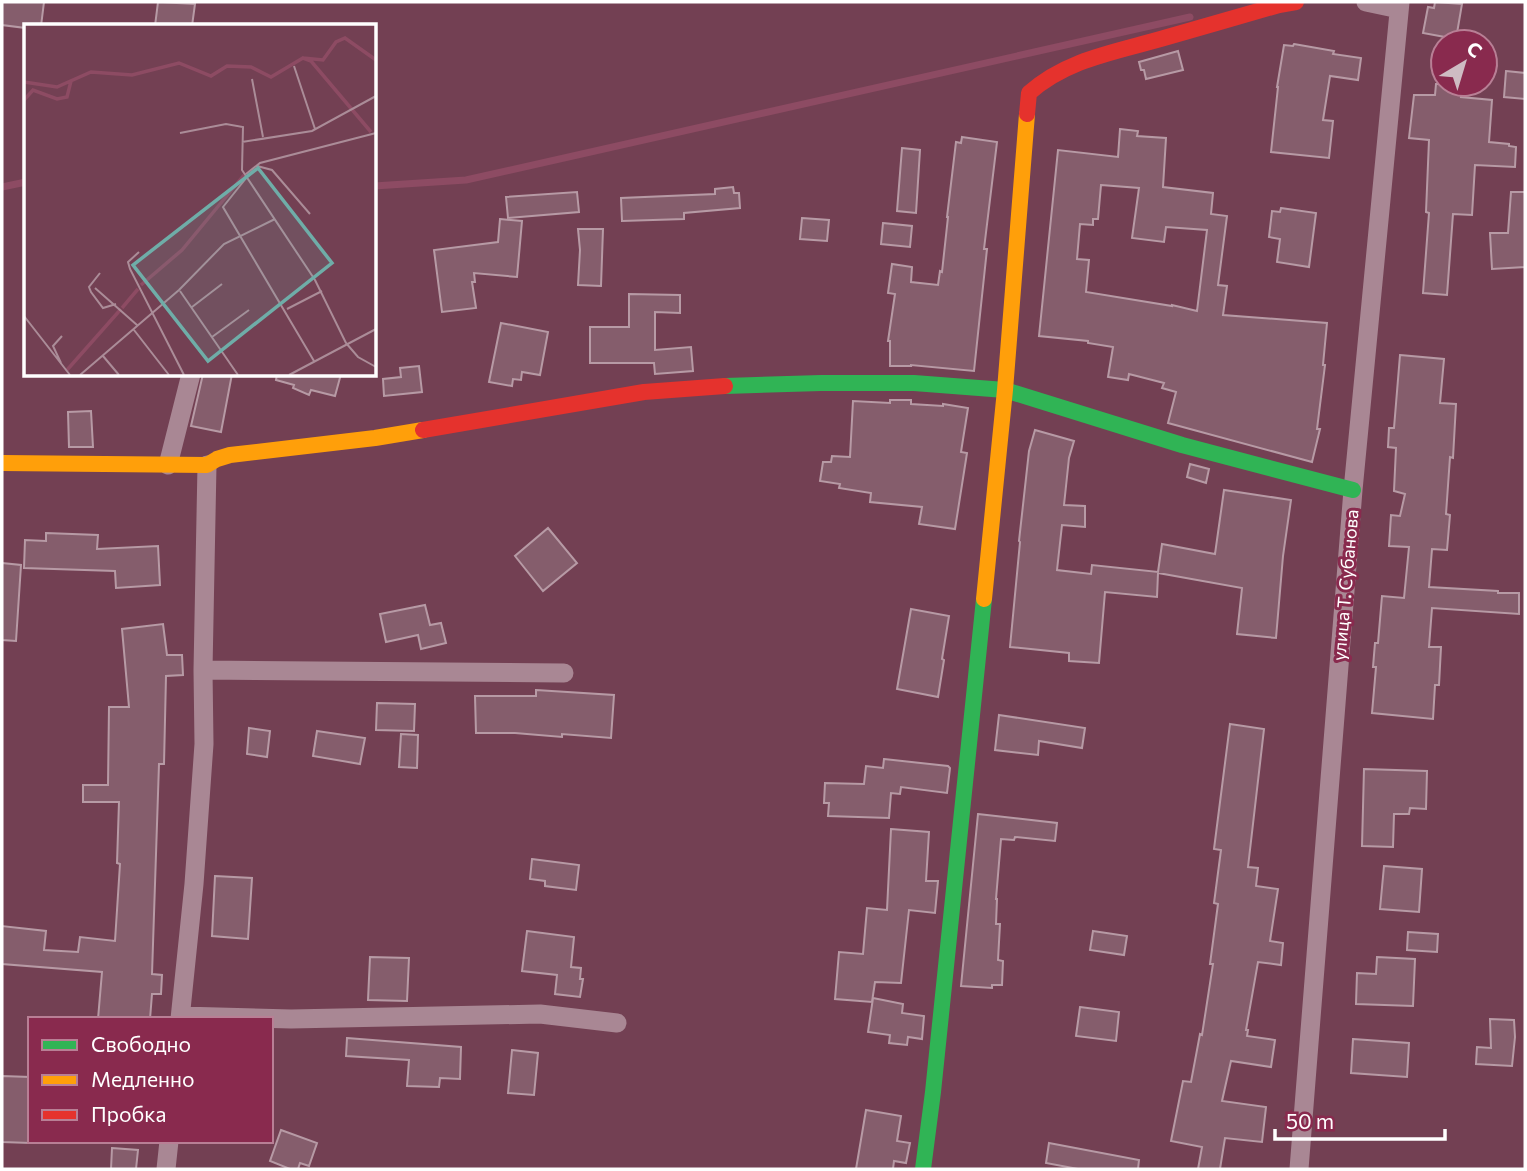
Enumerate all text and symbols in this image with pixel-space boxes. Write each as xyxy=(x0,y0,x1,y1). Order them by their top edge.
inset map xyxy=(24,24,376,376)
north arrow xyxy=(1429,28,1499,98)
text: С xyxy=(1463,36,1487,62)
street label: улица Т. Субанова xyxy=(1327,508,1363,662)
legend xyxy=(28,1017,273,1143)
text: Свободно xyxy=(91,1031,191,1056)
text: Медленно xyxy=(91,1066,195,1091)
scale bar xyxy=(1275,1098,1445,1142)
text: Пробка xyxy=(91,1101,166,1126)
text: 50 m xyxy=(1286,1108,1334,1133)

